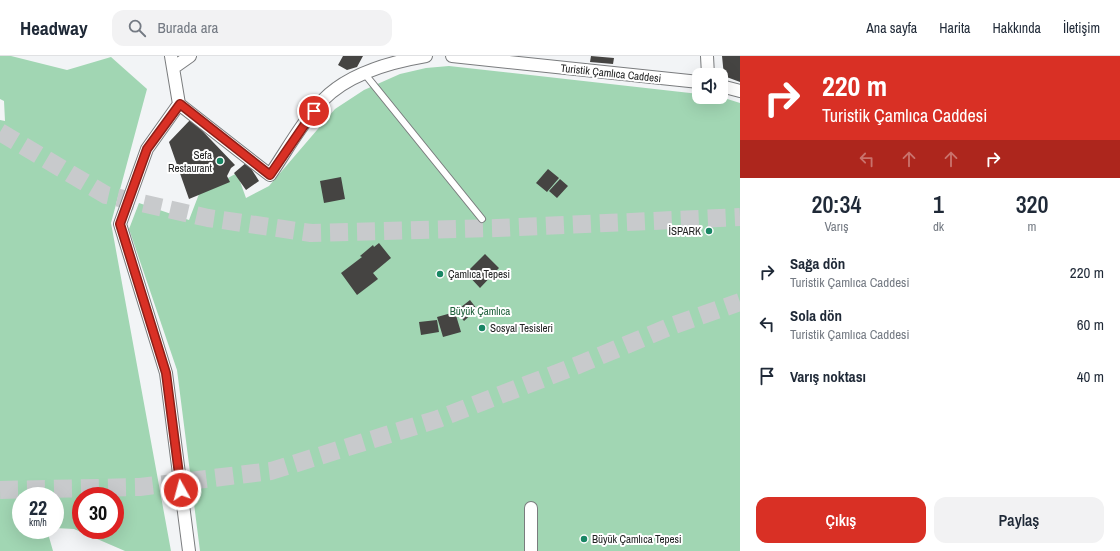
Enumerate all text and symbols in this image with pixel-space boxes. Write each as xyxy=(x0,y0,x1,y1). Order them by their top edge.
search box xyxy=(112,10,392,46)
text: Headway xyxy=(20,15,88,41)
icon: search xyxy=(126,17,148,39)
text: Burada ara xyxy=(158,17,218,38)
text: Ana sayfa xyxy=(866,19,917,37)
text: Harita xyxy=(939,19,970,37)
text: Hakkında xyxy=(992,19,1041,37)
text: İletişim xyxy=(1063,19,1100,37)
street label: Turistik Çamlıca Caddesi xyxy=(560,61,662,85)
text: 220 m xyxy=(822,67,887,105)
map controls xyxy=(692,68,728,104)
button: sound xyxy=(692,68,728,104)
icon: right xyxy=(756,72,808,124)
pin xyxy=(297,94,331,128)
icon: arrive xyxy=(303,100,325,122)
text: Turistik Çamlıca Caddesi xyxy=(822,103,987,128)
place label: Sefa Restaurant xyxy=(168,148,212,175)
icon: left xyxy=(856,148,878,170)
icon: ahead xyxy=(898,148,920,170)
icon: ahead xyxy=(940,148,962,170)
icon: right xyxy=(982,148,1004,170)
marker: Sefa Restaurant xyxy=(215,156,225,166)
text: 20:34 xyxy=(811,188,861,220)
text: 1 xyxy=(933,188,944,220)
text: 320 xyxy=(1016,188,1048,220)
text: Varış xyxy=(824,218,849,235)
text: dk xyxy=(933,218,944,235)
text: m xyxy=(1028,218,1037,235)
place label: İSPARK xyxy=(669,224,701,238)
marker: İSPARK xyxy=(704,226,714,236)
text: Sağa dön xyxy=(790,253,845,274)
icon: right xyxy=(756,261,778,283)
text: 220 m xyxy=(1070,262,1104,283)
place label: Çamlıca Tepesi xyxy=(448,267,510,281)
marker: Çamlıca Tepesi xyxy=(435,269,445,279)
text: Turistik Çamlıca Caddesi xyxy=(790,274,909,291)
park label: Büyük Çamlıca xyxy=(450,304,510,318)
text: Sola dön xyxy=(790,305,842,326)
icon: left xyxy=(756,313,778,335)
text: 60 m xyxy=(1077,314,1104,335)
place label: Sosyal Tesisleri xyxy=(490,321,553,335)
marker: Sosyal Tesisleri xyxy=(477,323,487,333)
text: Turistik Çamlıca Caddesi xyxy=(790,326,909,343)
icon: arrive xyxy=(756,365,778,387)
text: Varış noktası xyxy=(790,366,866,387)
text: 40 m xyxy=(1077,366,1104,387)
position arrow xyxy=(160,469,202,511)
speed limit sign: 30 xyxy=(72,487,124,539)
text: 22 xyxy=(29,494,47,521)
button: Çıkış xyxy=(756,497,926,543)
button: Paylaş xyxy=(934,497,1104,543)
text: km/h xyxy=(29,516,47,529)
place label: Büyük Çamlıca Tepesi xyxy=(592,532,682,546)
marker: Büyük Çamlıca Tepesi xyxy=(579,534,589,544)

